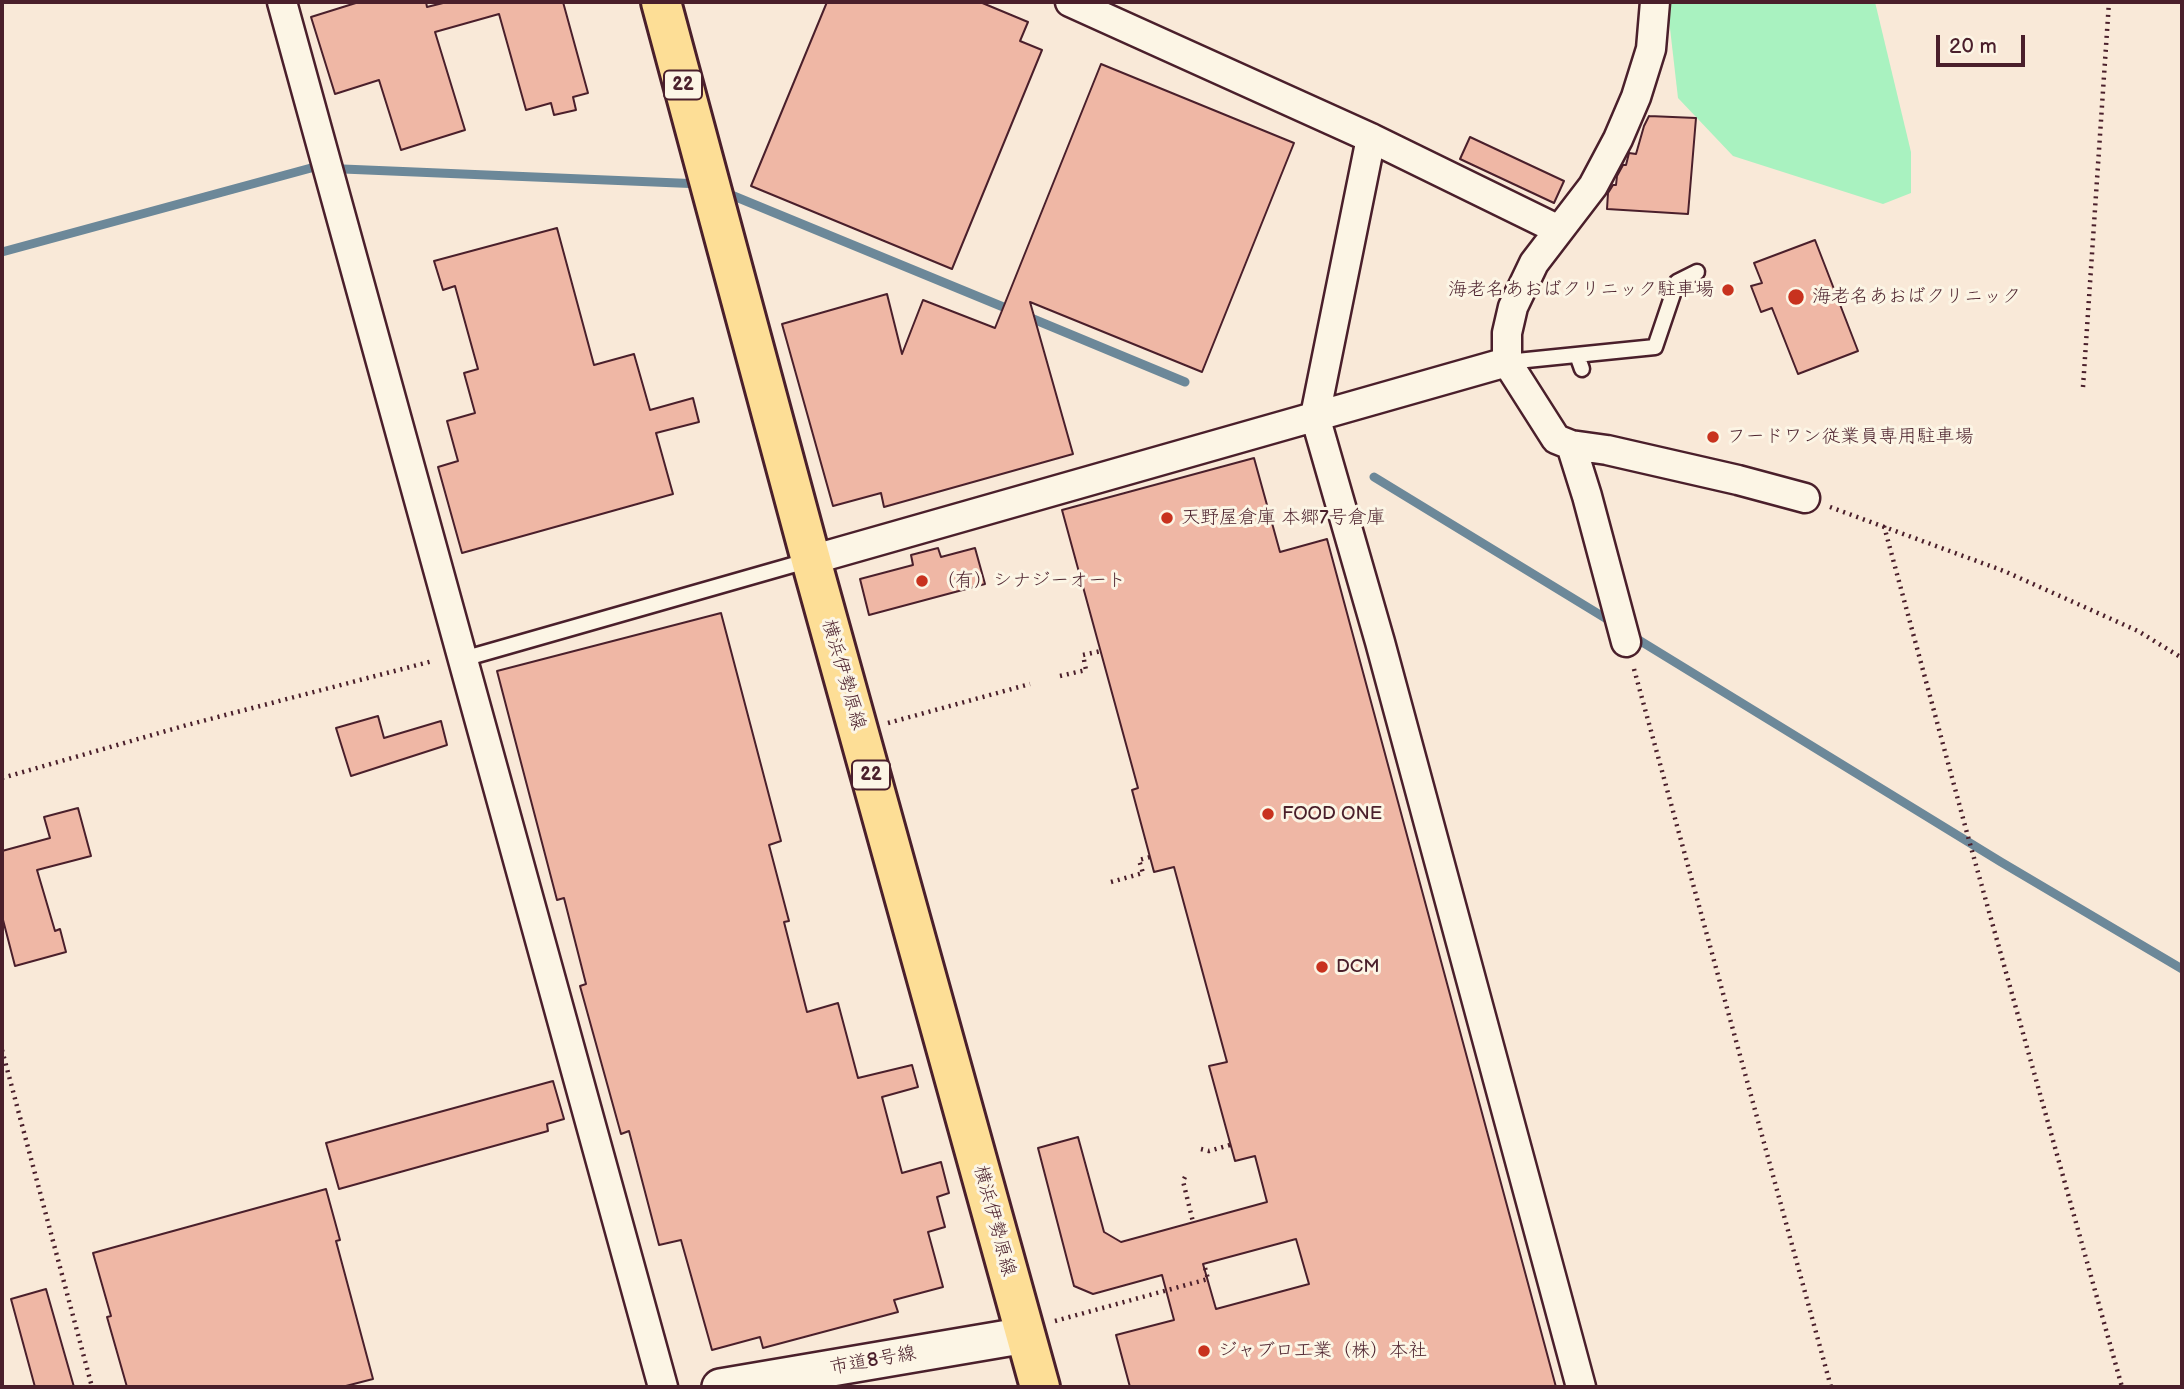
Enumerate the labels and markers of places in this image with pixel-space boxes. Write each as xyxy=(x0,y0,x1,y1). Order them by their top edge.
place label: 海老名あおばクリニック駐車場 xyxy=(1448,279,1714,301)
marker: 海老名あおばクリニック駐車場 xyxy=(1720,282,1736,298)
place label: 海老名あおばクリニック xyxy=(1812,286,2021,308)
marker: 海老名あおばクリニック xyxy=(1786,287,1806,307)
place label: フードワン従業員専用駐車場 xyxy=(1727,426,1974,448)
marker: フードワン従業員専用駐車場 xyxy=(1705,429,1721,445)
place label: 天野屋倉庫 本郷7号倉庫 xyxy=(1181,507,1385,529)
marker: 天野屋倉庫 本郷7号倉庫 xyxy=(1159,510,1175,526)
place label: （有）シナジーオート xyxy=(936,570,1126,592)
marker: （有）シナジーオート xyxy=(914,573,930,589)
place label: FOOD ONE xyxy=(1282,803,1382,825)
marker: FOOD ONE xyxy=(1260,806,1276,822)
place label: DCM xyxy=(1336,956,1380,978)
marker: DCM xyxy=(1314,959,1330,975)
place label: ジャブロ工業（株）本社 xyxy=(1218,1340,1427,1362)
marker: ジャブロ工業（株）本社 xyxy=(1196,1343,1212,1359)

